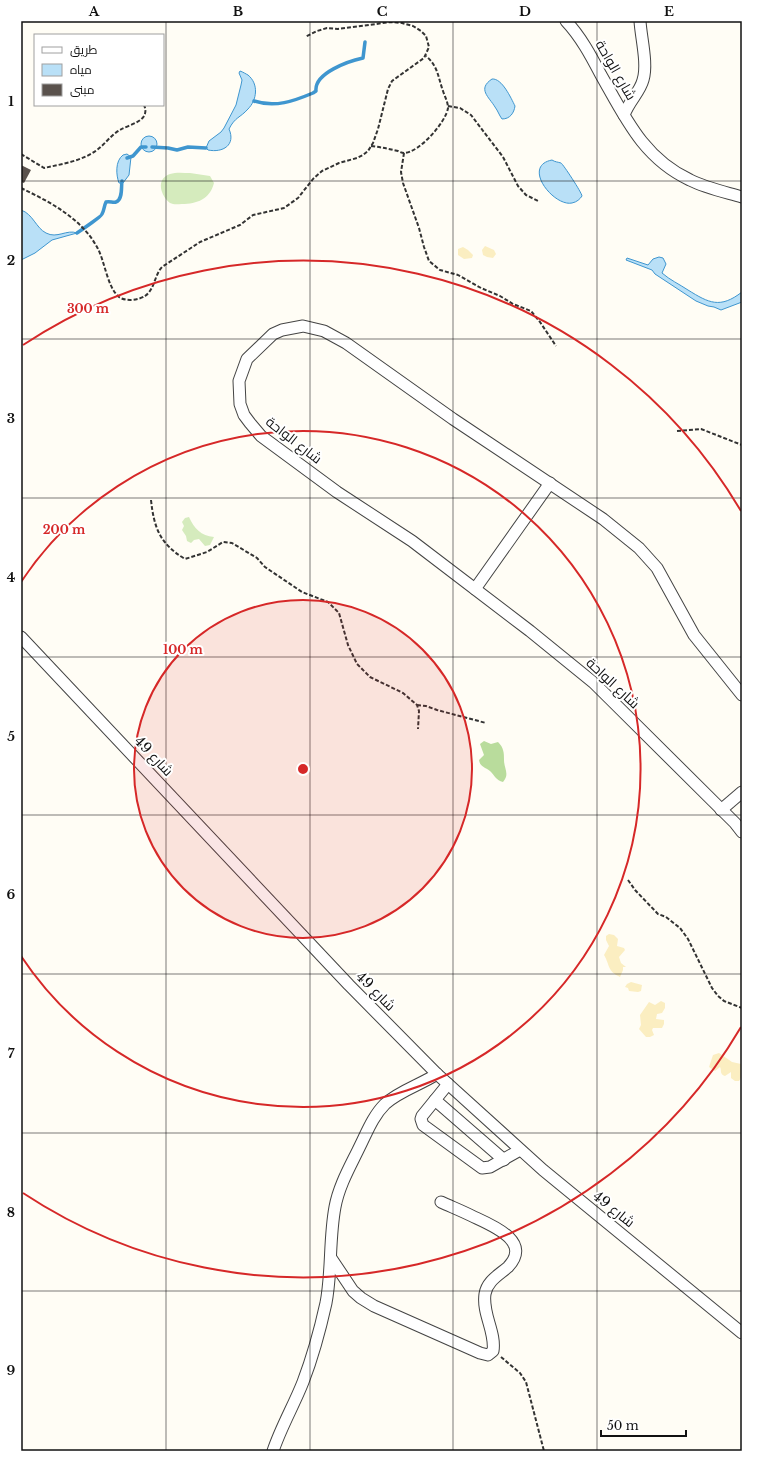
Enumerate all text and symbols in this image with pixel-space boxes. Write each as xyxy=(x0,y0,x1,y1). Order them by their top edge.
text: A xyxy=(88,3,100,20)
text: B xyxy=(233,3,243,20)
text: C xyxy=(377,3,388,20)
text: D xyxy=(519,3,531,20)
text: E xyxy=(664,3,674,20)
legend xyxy=(34,34,164,106)
street label: شارع الواحة xyxy=(592,37,640,103)
text: طريق xyxy=(70,42,98,57)
text: مياه xyxy=(70,62,92,77)
text: مبنى xyxy=(70,82,95,97)
text: 1 xyxy=(8,93,14,110)
text: 2 xyxy=(7,252,15,269)
text: 300 m xyxy=(67,301,110,316)
text: 3 xyxy=(7,410,15,427)
street label: شارع الواحة xyxy=(262,412,326,468)
text: 200 m xyxy=(43,522,86,537)
text: 4 xyxy=(7,569,16,586)
text: 100 m xyxy=(163,642,204,657)
street label: شارع الواحة xyxy=(583,654,643,712)
text: 5 xyxy=(7,728,15,745)
street label: شارع 49 xyxy=(131,732,177,780)
centre of rings xyxy=(296,762,310,776)
text: 6 xyxy=(7,886,16,903)
street label: شارع 49 xyxy=(353,968,399,1014)
text: 7 xyxy=(8,1045,15,1062)
street label: شارع 49 xyxy=(590,1187,638,1231)
text: 8 xyxy=(7,1204,15,1221)
text: 9 xyxy=(7,1362,16,1379)
scale bar xyxy=(601,1412,686,1438)
text: 50 m xyxy=(607,1418,639,1433)

